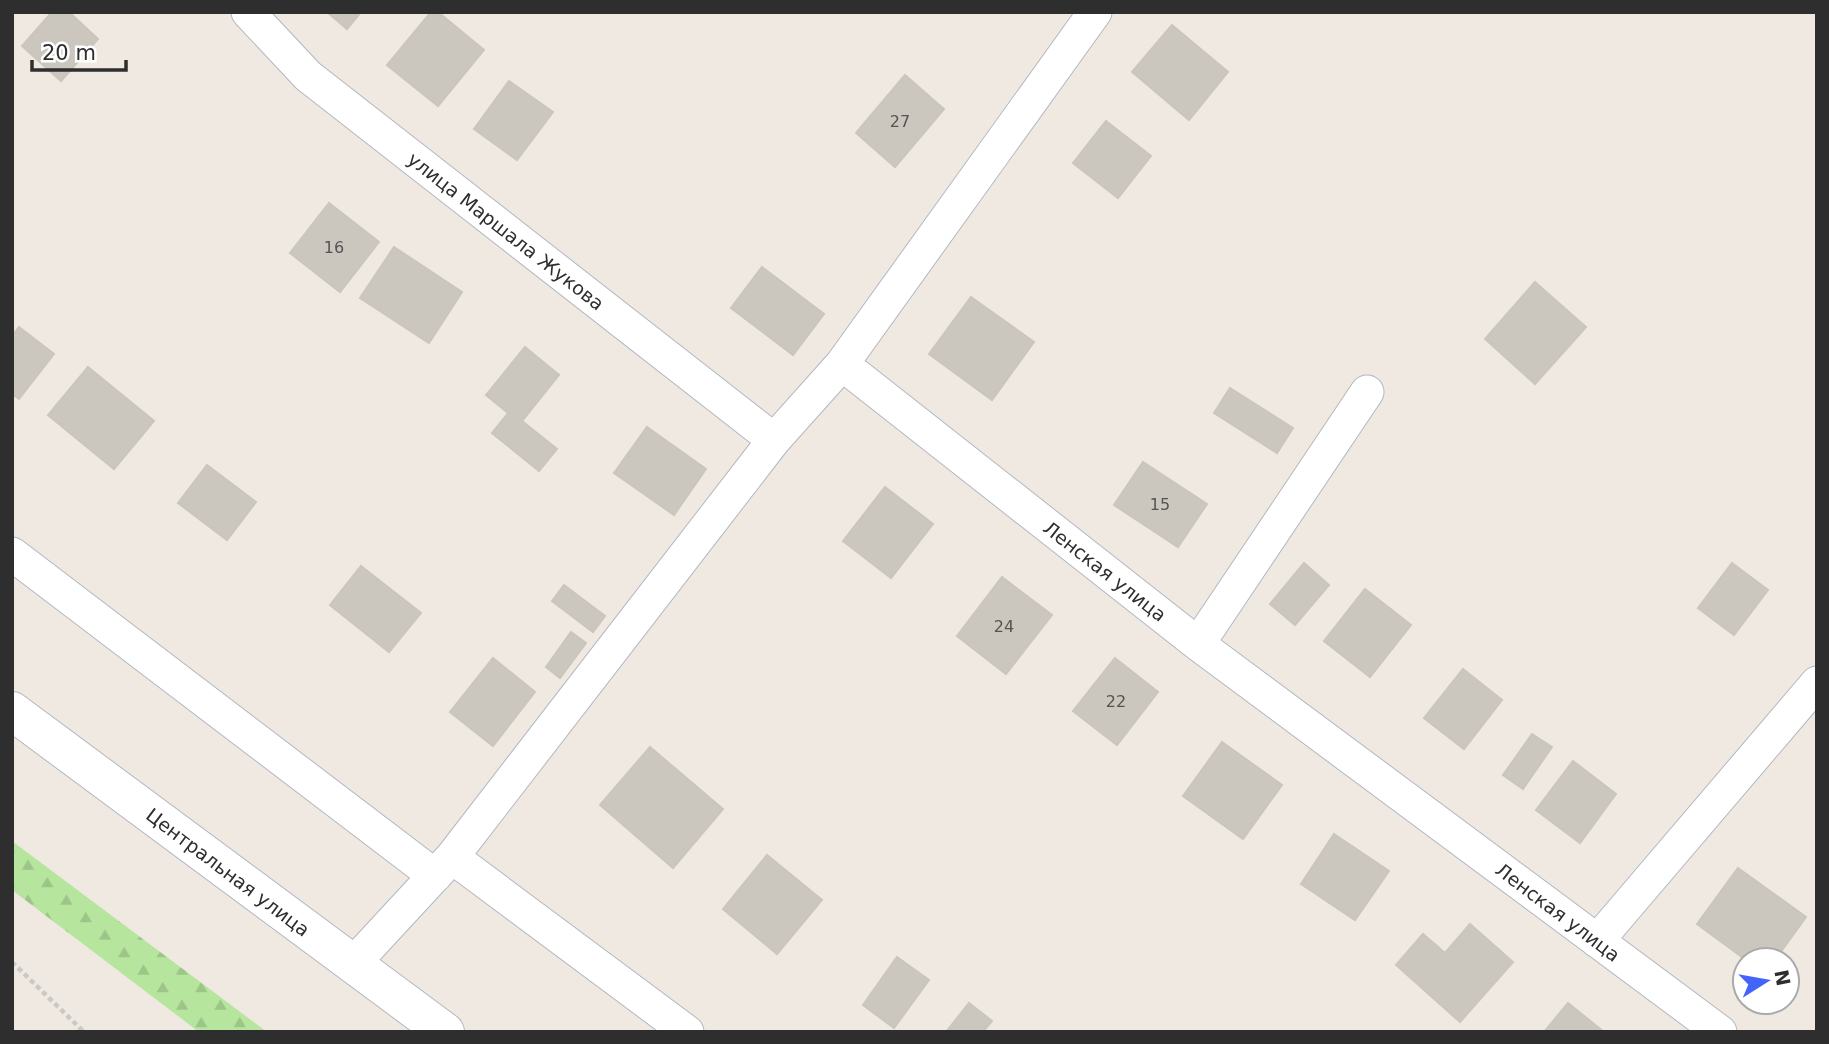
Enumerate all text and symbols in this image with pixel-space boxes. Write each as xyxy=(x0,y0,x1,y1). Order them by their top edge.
scale bar xyxy=(32,28,126,72)
text: 20 m xyxy=(42,41,96,65)
house number: 27 xyxy=(890,112,910,131)
street label: улица Маршала Жукова xyxy=(403,148,609,314)
house number: 16 xyxy=(324,238,344,257)
house number: 15 xyxy=(1150,495,1170,514)
street label: Ленская улица xyxy=(1039,516,1171,626)
house number: 24 xyxy=(994,617,1014,636)
house number: 22 xyxy=(1106,692,1126,711)
street label: Центральная улица xyxy=(142,803,314,941)
street label: Ленская улица xyxy=(1492,858,1624,966)
north arrow xyxy=(1731,946,1801,1016)
text: N xyxy=(1770,968,1795,988)

